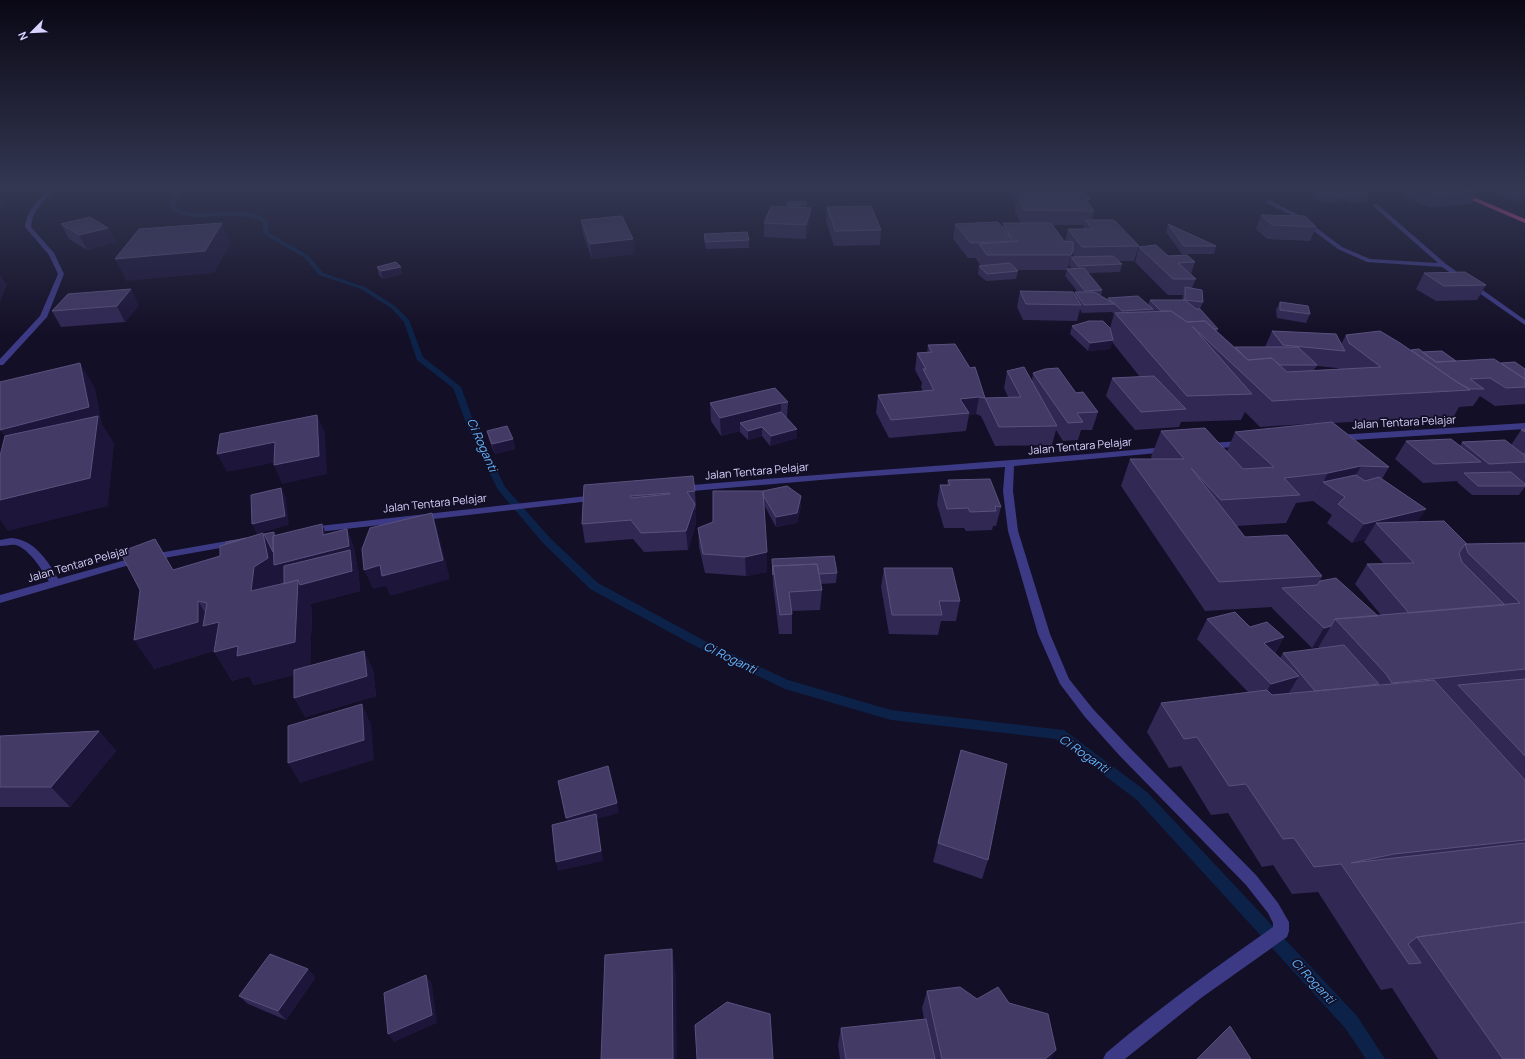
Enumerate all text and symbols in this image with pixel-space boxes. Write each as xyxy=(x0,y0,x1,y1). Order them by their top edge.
north arrow xyxy=(12,12,52,52)
text: N xyxy=(14,30,31,43)
street label: Jalan Tentara Pelajar xyxy=(1352,411,1456,432)
water label: Ci Roganti xyxy=(463,415,503,476)
street label: Jalan Tentara Pelajar xyxy=(1027,433,1133,458)
street label: Jalan Tentara Pelajar xyxy=(704,458,810,483)
street label: Jalan Tentara Pelajar xyxy=(382,490,488,515)
street label: Jalan Tentara Pelajar xyxy=(26,542,130,585)
water label: Ci Roganti xyxy=(701,637,762,679)
water label: Ci Roganti xyxy=(1056,730,1114,778)
water label: Ci Roganti xyxy=(1288,954,1341,1009)

